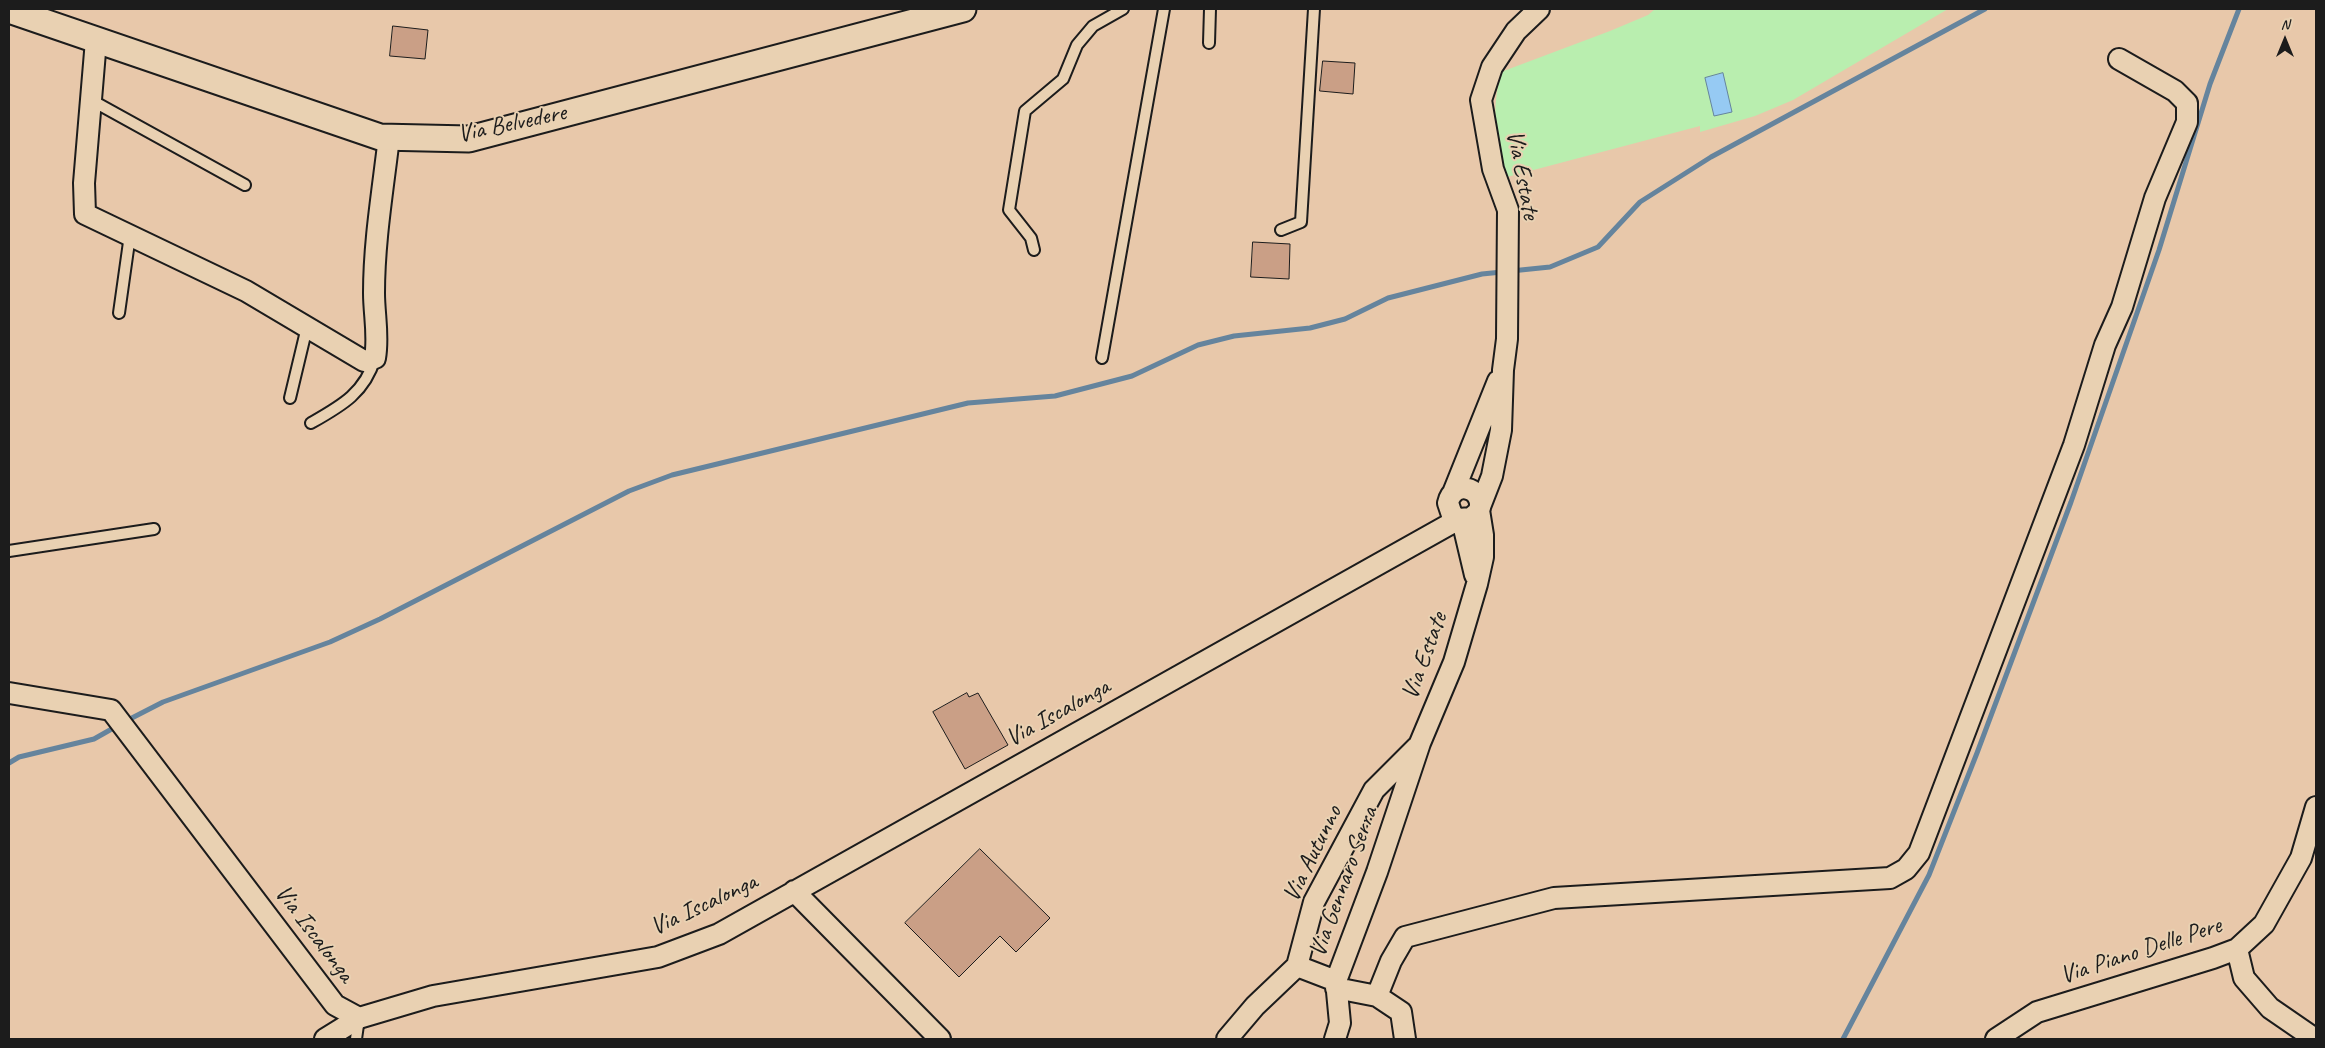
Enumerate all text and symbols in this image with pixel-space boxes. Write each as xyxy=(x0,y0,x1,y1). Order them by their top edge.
north arrow xyxy=(2260,15,2310,65)
text: N xyxy=(2281,16,2289,33)
street label: Via Belvedere xyxy=(455,98,569,150)
street label: Via Estate xyxy=(1499,128,1545,222)
street label: Via Estate xyxy=(1395,608,1455,704)
street label: Via Iscalonga xyxy=(1001,672,1115,754)
street label: Via Autunno xyxy=(1277,801,1349,907)
street label: Via Gennaro Serra xyxy=(1303,803,1385,961)
street label: Via Iscalonga xyxy=(646,867,762,943)
street label: Via Iscalonga xyxy=(268,879,360,989)
street label: Via Piano Delle Pere xyxy=(2057,911,2225,991)

